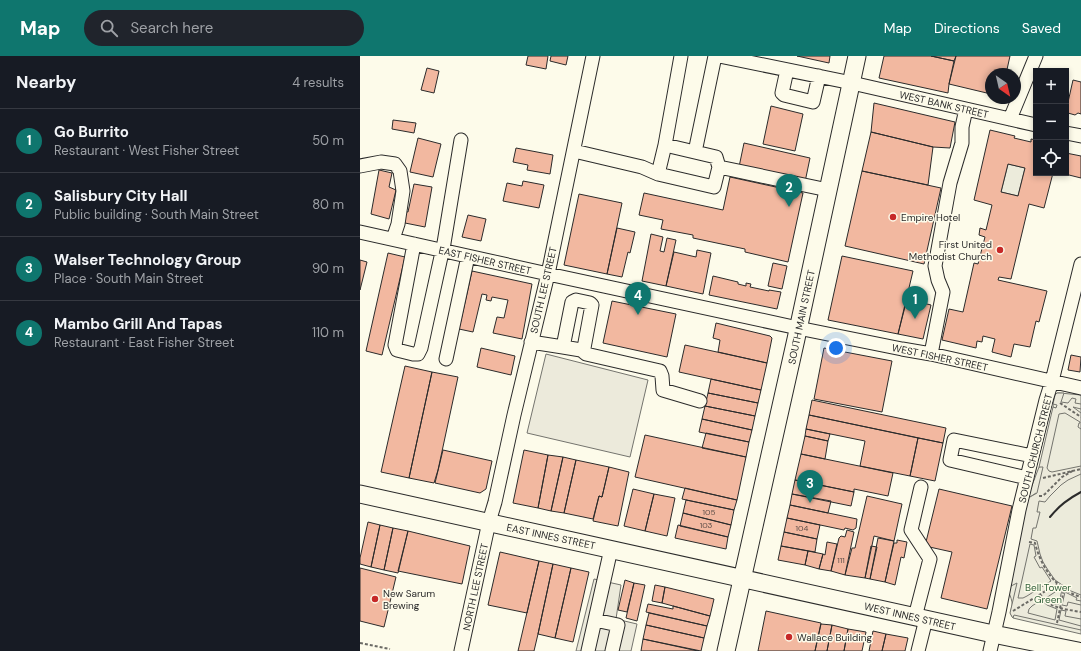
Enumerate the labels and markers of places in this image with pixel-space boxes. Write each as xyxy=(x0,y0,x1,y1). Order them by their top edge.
pin: 2 xyxy=(776,174,802,207)
place label: Empire Hotel xyxy=(901,211,960,224)
marker: Empire Hotel xyxy=(888,212,898,222)
place label: First United Methodist Church xyxy=(909,238,992,263)
marker: First United Methodist Church xyxy=(995,245,1005,255)
pin: 4 xyxy=(625,282,651,315)
pin: 1 xyxy=(902,286,928,319)
pin: 3 xyxy=(797,470,823,503)
place label: New Sarum Brewing xyxy=(383,587,435,612)
marker: New Sarum Brewing xyxy=(370,594,380,604)
place label: Wallace Building xyxy=(797,631,872,644)
marker: Wallace Building xyxy=(784,632,794,642)

